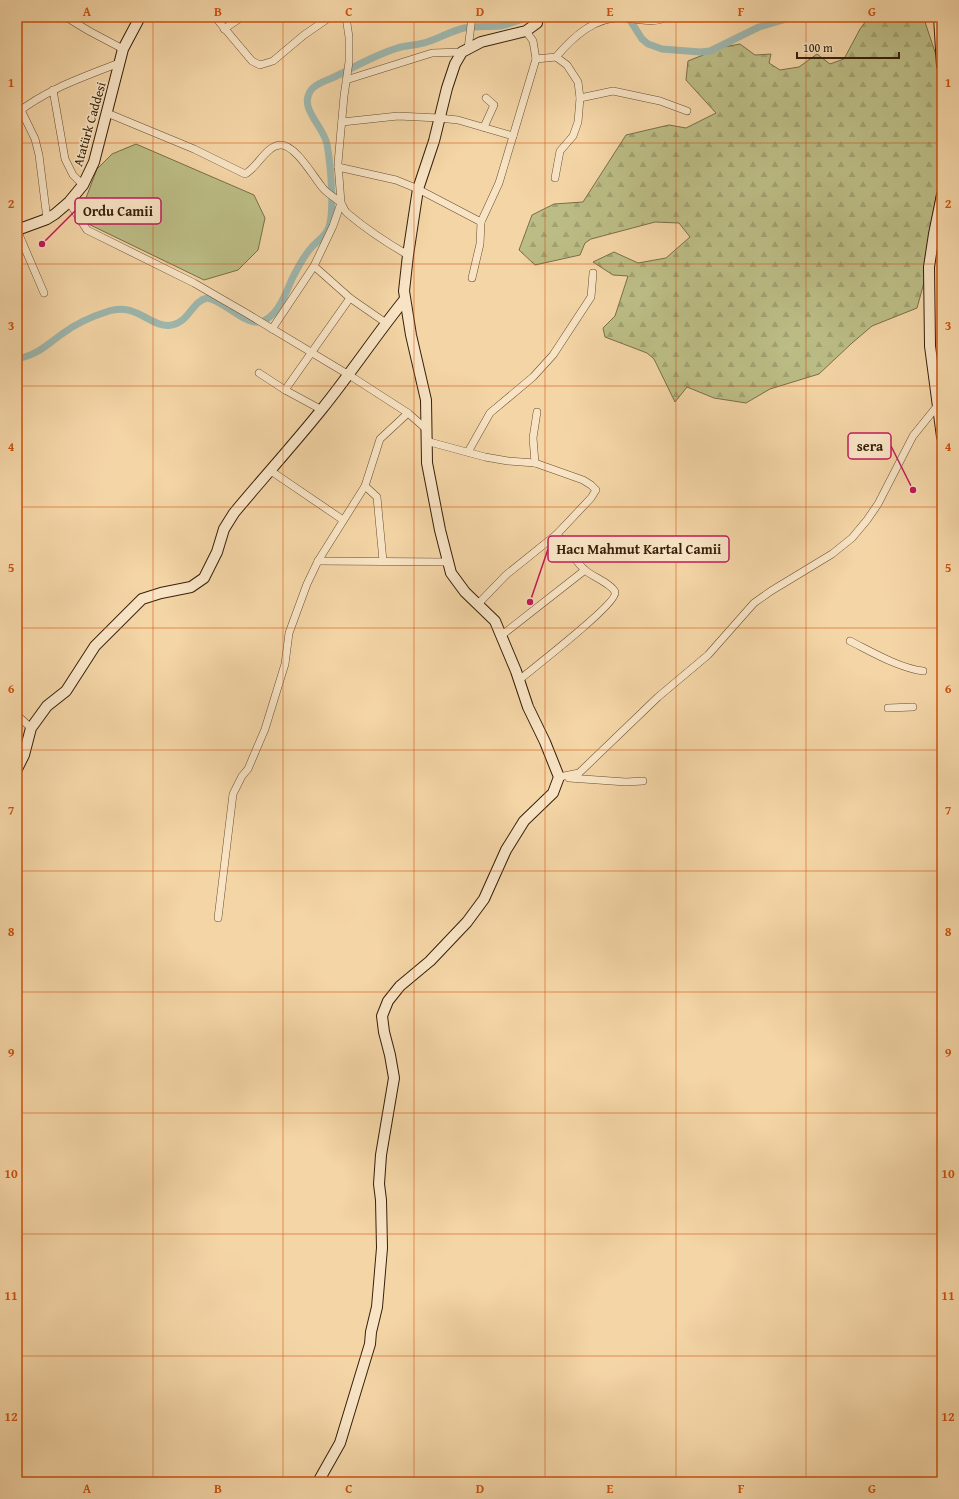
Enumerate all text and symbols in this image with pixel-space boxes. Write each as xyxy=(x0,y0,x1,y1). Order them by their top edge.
text: A xyxy=(83,2,92,21)
text: B xyxy=(214,2,222,21)
text: C xyxy=(345,2,353,21)
text: D xyxy=(476,2,484,21)
text: E xyxy=(607,2,614,21)
text: F xyxy=(738,2,745,21)
text: G xyxy=(868,2,876,21)
scale bar xyxy=(797,34,899,60)
text: 100 m xyxy=(803,39,833,56)
text: 1 xyxy=(8,73,14,92)
text: 1 xyxy=(945,73,951,92)
street label: Atatürk Caddesi xyxy=(68,79,111,169)
text: 2 xyxy=(8,194,15,213)
text: 2 xyxy=(945,194,952,213)
callout: Ordu Camii xyxy=(75,198,161,224)
text: Ordu Camii xyxy=(83,201,154,221)
text: 3 xyxy=(8,316,14,335)
text: 3 xyxy=(945,316,951,335)
callout: sera xyxy=(848,433,891,459)
text: sera xyxy=(857,436,884,456)
text: 4 xyxy=(8,437,15,456)
text: 4 xyxy=(945,437,952,456)
callout: Hacı Mahmut Kartal Camii xyxy=(548,536,729,562)
text: Hacı Mahmut Kartal Camii xyxy=(557,539,722,559)
text: 5 xyxy=(8,558,15,577)
text: 5 xyxy=(945,558,952,577)
text: 6 xyxy=(8,679,15,698)
text: 6 xyxy=(945,679,952,698)
text: 7 xyxy=(8,801,15,820)
text: 7 xyxy=(945,801,952,820)
text: 8 xyxy=(8,922,15,941)
text: 8 xyxy=(945,922,952,941)
text: 9 xyxy=(8,1043,15,1062)
text: 9 xyxy=(945,1043,952,1062)
text: 10 xyxy=(4,1164,18,1183)
text: 10 xyxy=(941,1164,955,1183)
text: 11 xyxy=(4,1286,18,1305)
text: 11 xyxy=(941,1286,955,1305)
text: 12 xyxy=(4,1407,18,1426)
text: 12 xyxy=(941,1407,955,1426)
text: A xyxy=(83,1479,92,1498)
text: B xyxy=(214,1479,222,1498)
text: C xyxy=(345,1479,353,1498)
text: D xyxy=(476,1479,484,1498)
text: E xyxy=(607,1479,614,1498)
text: F xyxy=(738,1479,745,1498)
text: G xyxy=(868,1479,876,1498)

